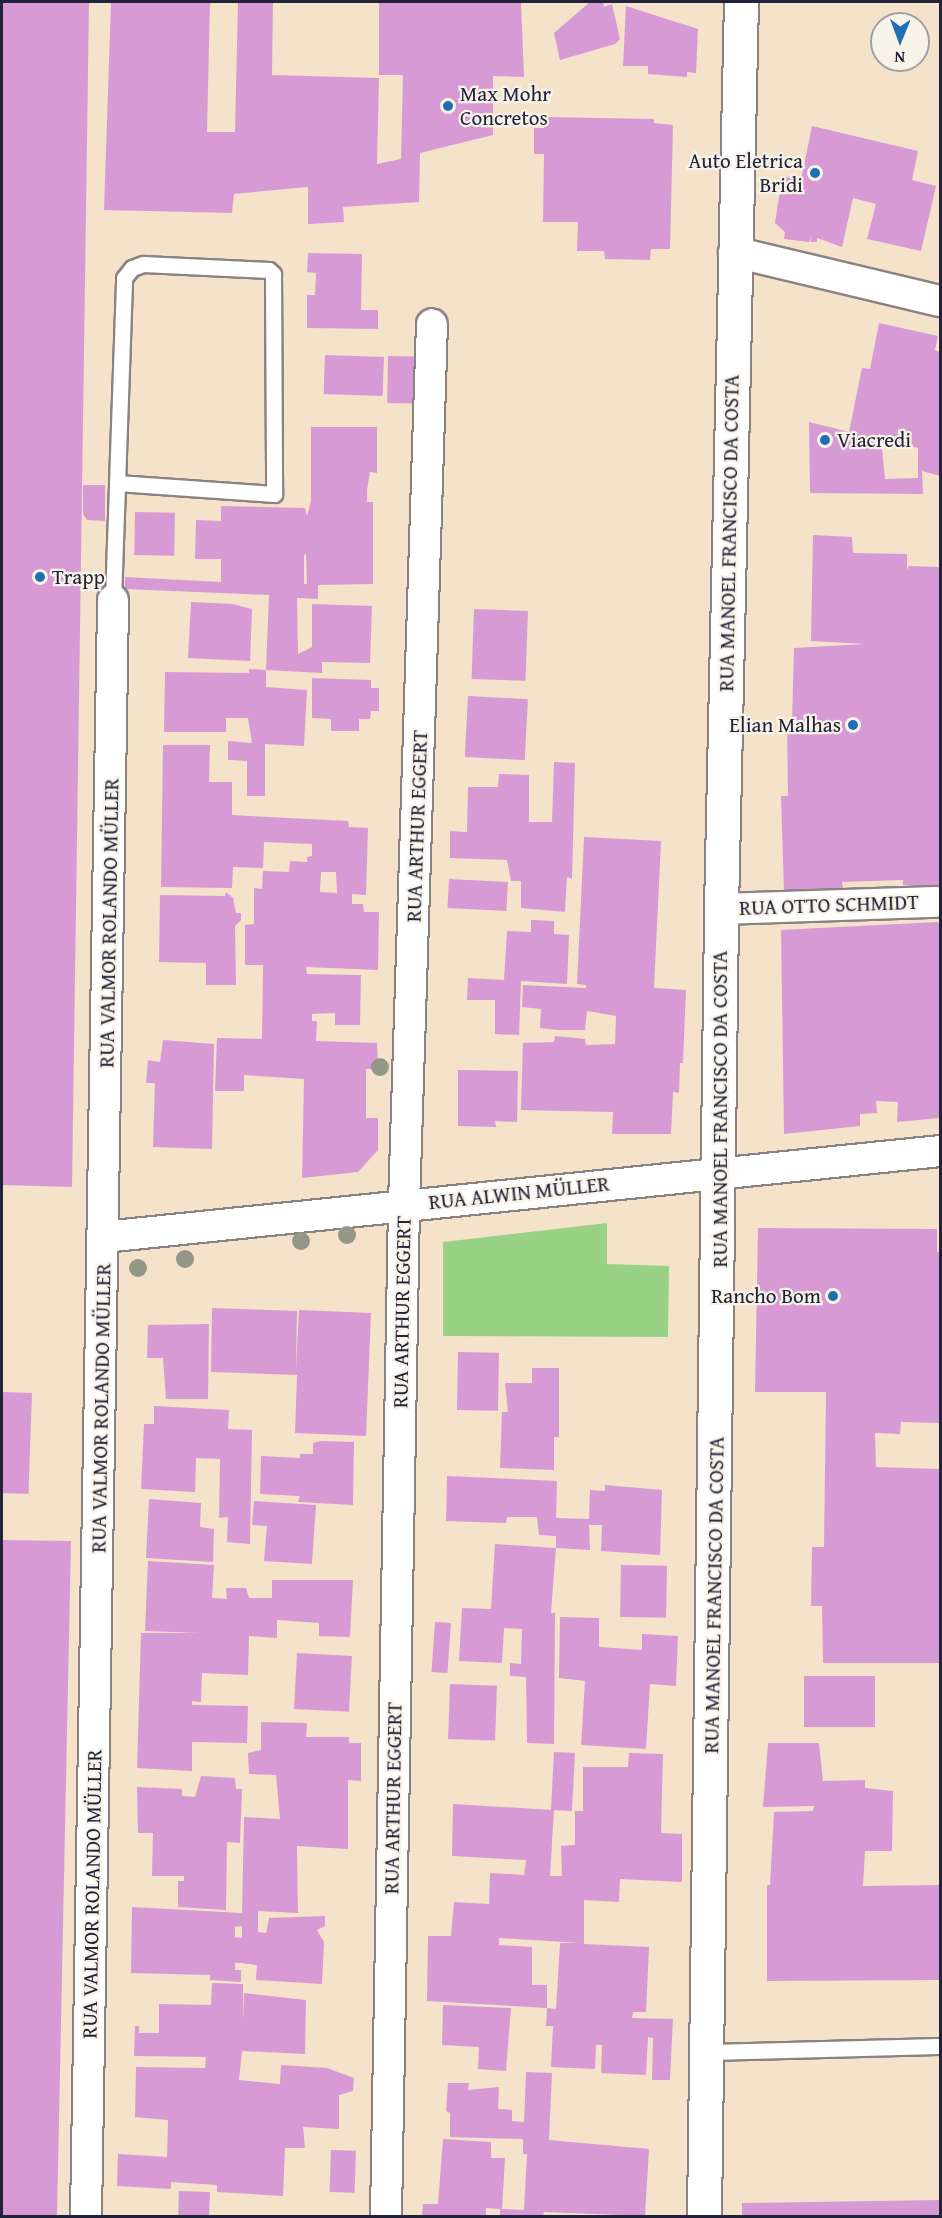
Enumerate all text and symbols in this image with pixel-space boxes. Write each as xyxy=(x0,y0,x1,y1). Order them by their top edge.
north arrow xyxy=(870,12,930,72)
text: N xyxy=(894,46,905,70)
place label: Max Mohr Concretos xyxy=(460,81,551,131)
marker: Max Mohr Concretos xyxy=(441,99,455,113)
place label: Auto Eletrica Bridi xyxy=(689,148,803,198)
marker: Auto Eletrica Bridi xyxy=(808,166,822,180)
street label: RUA MANOEL FRANCISCO DA COSTA xyxy=(714,374,744,692)
place label: Viacredi xyxy=(837,427,911,453)
marker: Viacredi xyxy=(818,433,832,447)
place label: Trapp xyxy=(52,564,105,590)
marker: Trapp xyxy=(33,570,47,584)
place label: Elian Malhas xyxy=(729,712,841,738)
marker: Elian Malhas xyxy=(846,718,860,732)
street label: RUA ARTHUR EGGERT xyxy=(401,729,433,923)
street label: RUA VALMOR ROLANDO MÜLLER xyxy=(94,778,124,1068)
street label: RUA OTTO SCHMIDT xyxy=(739,889,919,921)
street label: RUA MANOEL FRANCISCO DA COSTA xyxy=(707,950,733,1268)
street label: RUA ALWIN MÜLLER xyxy=(427,1171,611,1215)
street label: RUA ARTHUR EGGERT xyxy=(388,1216,416,1408)
street label: RUA VALMOR ROLANDO MÜLLER xyxy=(86,1263,116,1553)
place label: Rancho Bom xyxy=(711,1283,821,1309)
marker: Rancho Bom xyxy=(826,1289,840,1303)
street label: RUA MANOEL FRANCISCO DA COSTA xyxy=(699,1436,729,1754)
street label: RUA ARTHUR EGGERT xyxy=(379,1702,407,1894)
street label: RUA VALMOR ROLANDO MÜLLER xyxy=(77,1749,107,2039)

